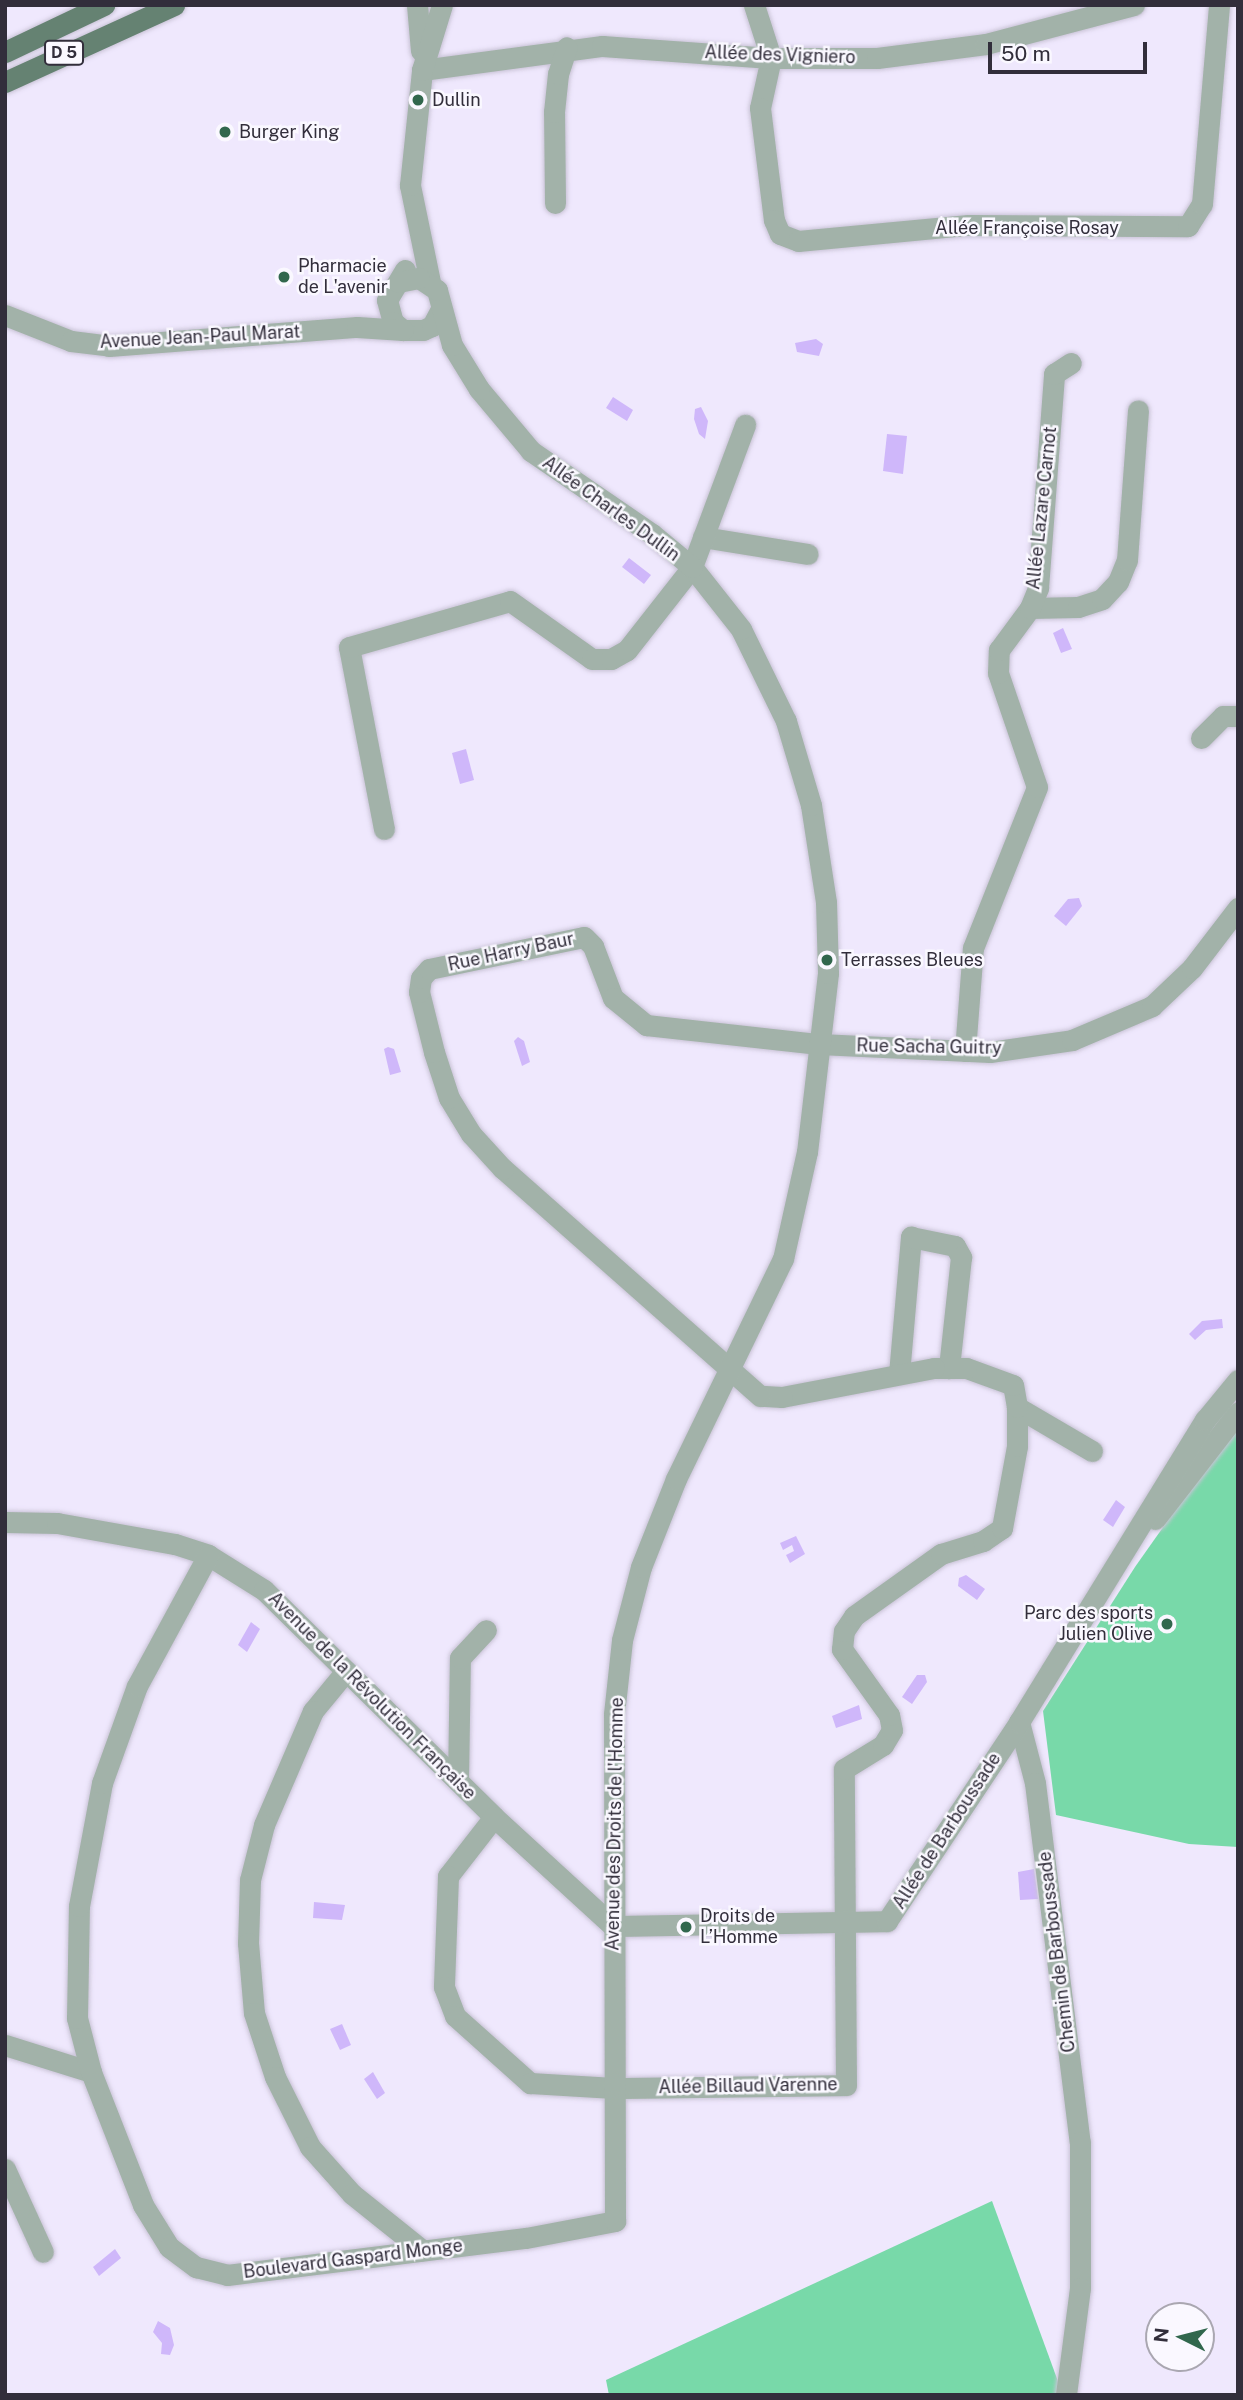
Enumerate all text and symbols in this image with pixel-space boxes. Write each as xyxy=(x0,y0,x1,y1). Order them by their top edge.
scale bar xyxy=(991,28,1150,72)
road number: D 5 xyxy=(43,40,85,66)
text: 50 m xyxy=(1001,41,1051,66)
street label: Allée des Vigniero xyxy=(704,42,856,68)
place label: Dullin xyxy=(432,89,481,111)
marker: Dullin xyxy=(410,92,426,108)
place label: Burger King xyxy=(239,121,339,143)
marker: Burger King xyxy=(217,124,233,140)
street label: Allée Françoise Rosay xyxy=(935,217,1119,239)
place label: Pharmacie de L'avenir xyxy=(298,256,388,298)
marker: Pharmacie de L'avenir xyxy=(276,269,292,285)
street label: Avenue Jean-Paul Marat xyxy=(99,321,301,353)
street label: Allée Lazare Carnot xyxy=(1023,425,1061,591)
street label: Allée Charles Dullin xyxy=(538,452,684,566)
street label: Rue Harry Baur xyxy=(446,928,576,976)
place label: Terrasses Bleues xyxy=(841,949,983,971)
marker: Terrasses Bleues xyxy=(819,952,835,968)
street label: Rue Sacha Guitry xyxy=(856,1035,1002,1059)
street label: Avenue de la Révolution Française xyxy=(263,1587,481,1805)
place label: Parc des sports Julien Olive xyxy=(1023,1603,1153,1646)
marker: Parc des sports Julien Olive xyxy=(1159,1616,1175,1632)
street label: Avenue des Droits de l'Homme xyxy=(602,1697,628,1951)
street label: Allée de Barboussade xyxy=(888,1749,1006,1913)
street label: Chemin de Barboussade xyxy=(1034,1850,1080,2054)
place label: Droits de L’Homme xyxy=(700,1906,778,1948)
marker: Droits de L’Homme xyxy=(678,1919,694,1935)
street label: Allée Billaud Varenne xyxy=(658,2074,838,2098)
street label: Boulevard Gaspard Monge xyxy=(242,2235,464,2283)
north arrow xyxy=(1145,2302,1215,2372)
text: N xyxy=(1149,2326,1173,2344)

